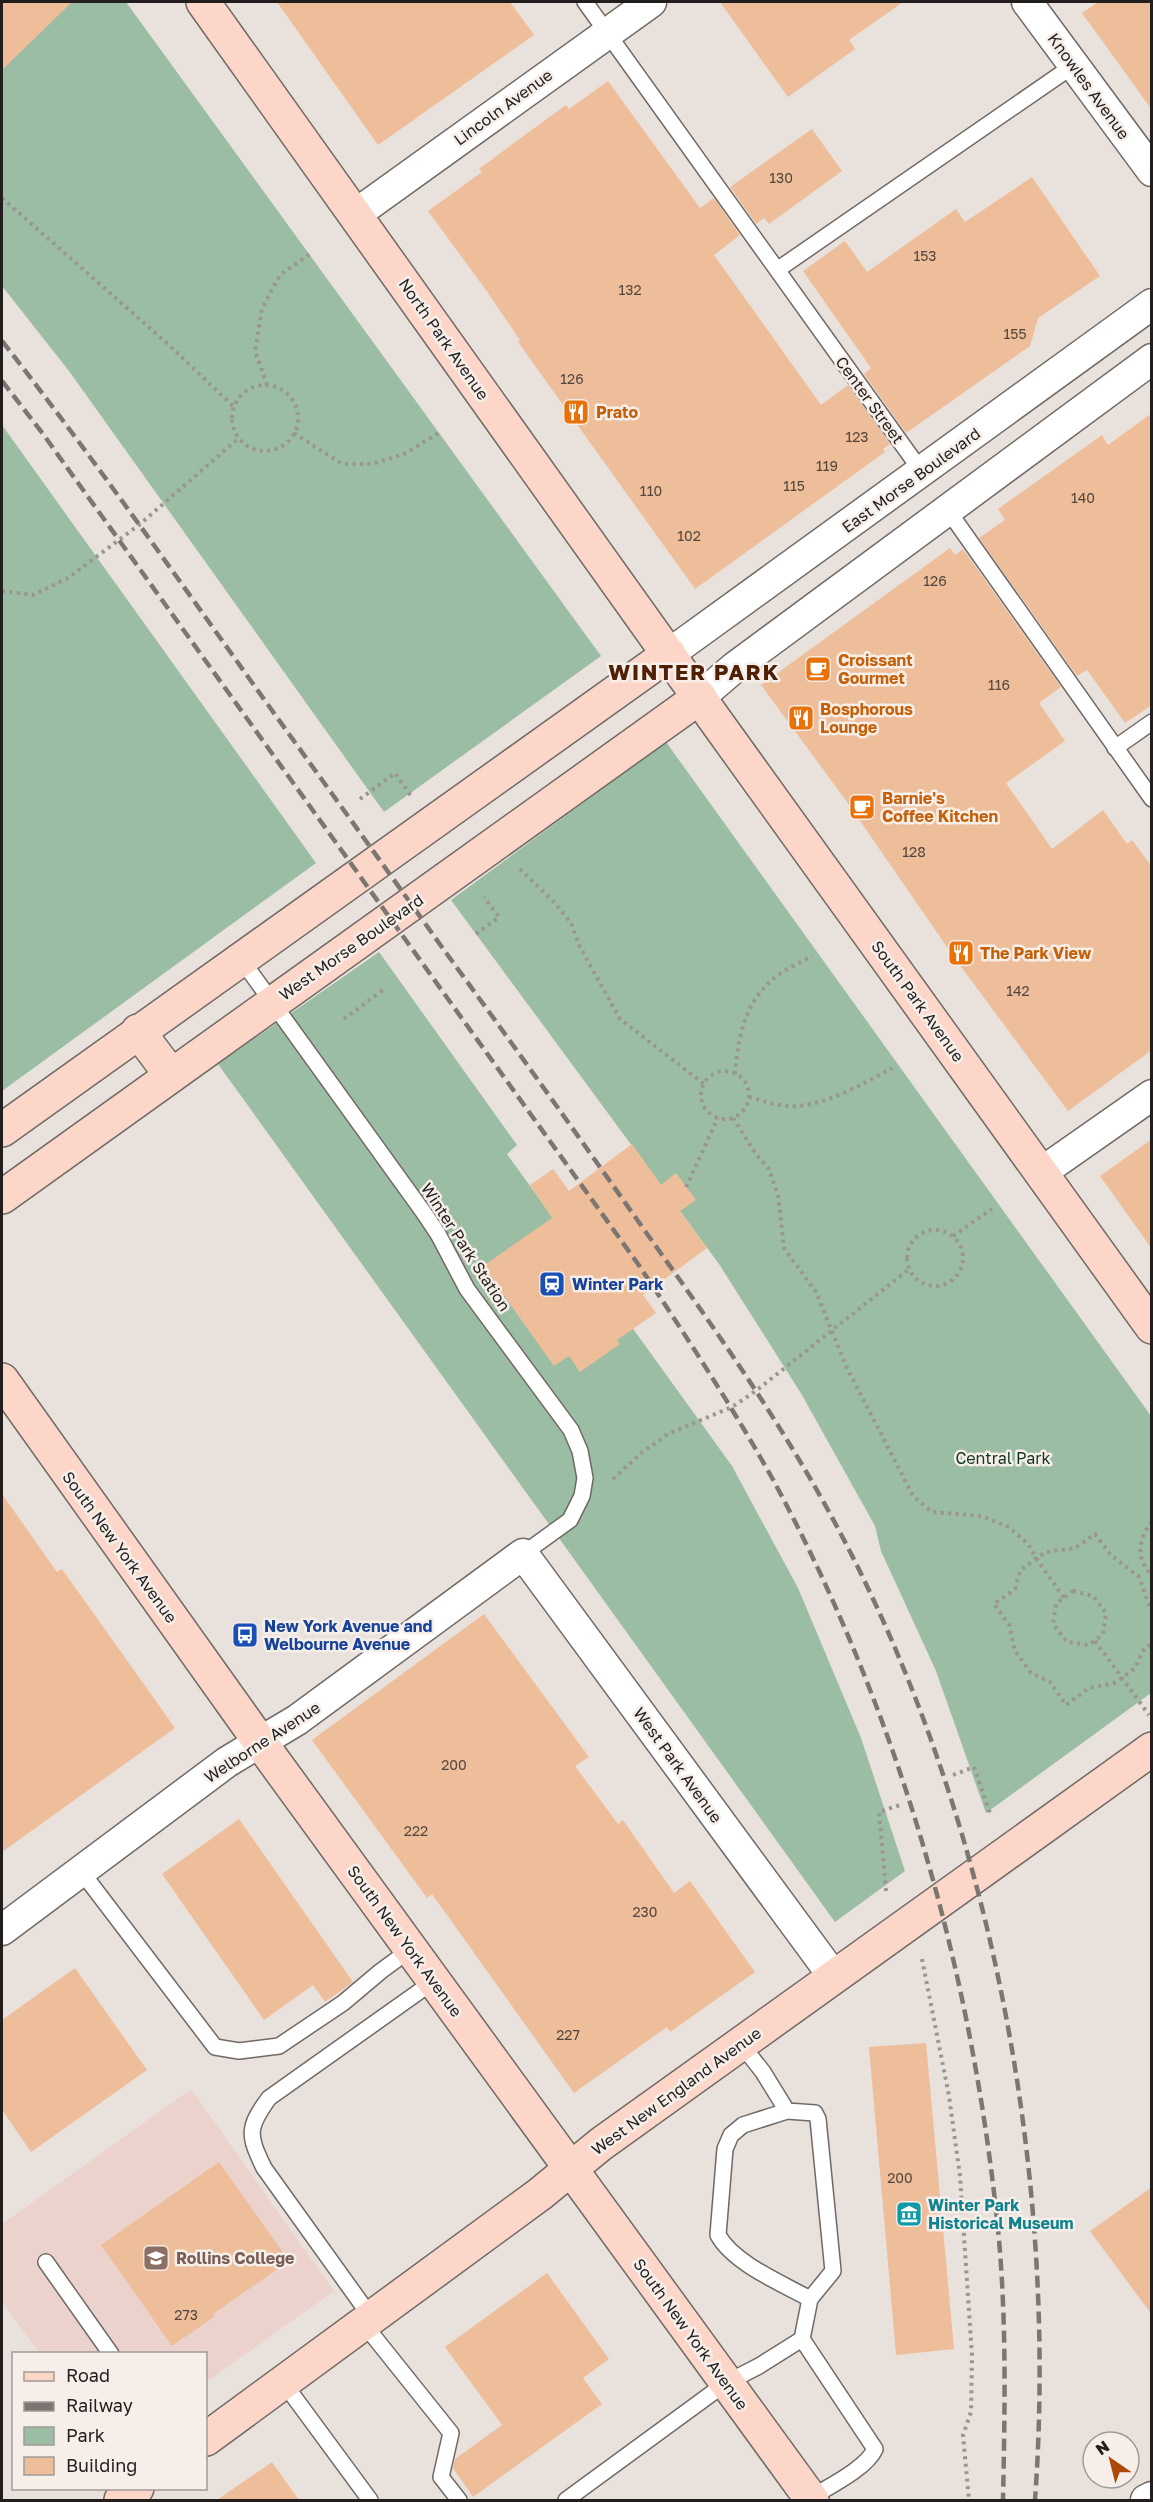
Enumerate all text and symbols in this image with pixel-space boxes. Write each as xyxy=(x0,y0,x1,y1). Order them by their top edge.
street label: Knowles Avenue xyxy=(1044,29,1134,143)
street label: Lincoln Avenue xyxy=(450,65,556,149)
house number: 130 xyxy=(769,169,793,186)
house number: 153 xyxy=(913,247,937,264)
street label: North Park Avenue xyxy=(395,274,493,404)
house number: 132 xyxy=(618,281,642,298)
house number: 155 xyxy=(1003,325,1027,342)
street label: Center Street xyxy=(832,352,908,448)
house number: 126 xyxy=(560,370,584,387)
restaurant icon: Prato xyxy=(561,397,591,427)
place label: Prato xyxy=(596,402,638,422)
street label: East Morse Boulevard xyxy=(838,423,984,537)
house number: 123 xyxy=(845,428,869,445)
house number: 119 xyxy=(816,457,838,474)
house number: 115 xyxy=(783,477,805,494)
house number: 110 xyxy=(640,482,662,499)
house number: 140 xyxy=(1071,489,1095,506)
house number: 102 xyxy=(677,527,701,544)
house number: 126 xyxy=(923,572,947,589)
place label: Croissant Gourmet xyxy=(838,650,913,688)
cafe icon: Croissant Gourmet xyxy=(803,654,833,684)
district label: WINTER PARK xyxy=(608,658,780,685)
house number: 116 xyxy=(988,676,1010,693)
place label: Bosphorous Lounge xyxy=(820,699,913,737)
restaurant icon: Bosphorous Lounge xyxy=(786,703,816,733)
place label: Barnie's Coffee Kitchen xyxy=(882,788,998,826)
cafe icon: Barnie's Coffee Kitchen xyxy=(847,792,877,822)
house number: 128 xyxy=(902,843,926,860)
street label: West Morse Boulevard xyxy=(275,890,427,1004)
street label: South Park Avenue xyxy=(867,937,969,1065)
restaurant icon: The Park View xyxy=(946,938,976,968)
place label: The Park View xyxy=(980,943,1092,963)
house number: 142 xyxy=(1006,982,1030,999)
street label: Winter Park Station xyxy=(417,1179,515,1315)
station icon: Winter Park xyxy=(537,1269,567,1299)
place label: Winter Park xyxy=(572,1274,664,1294)
park label: Central Park xyxy=(955,1448,1051,1468)
street label: South New York Avenue xyxy=(58,1467,182,1627)
place label: New York Avenue and Welbourne Avenue xyxy=(264,1616,432,1654)
bus stop icon: New York Avenue and Welbourne Avenue xyxy=(230,1620,260,1650)
street label: Welborne Avenue xyxy=(200,1697,324,1787)
street label: West Park Avenue xyxy=(629,1703,727,1827)
house number: 200 xyxy=(441,1756,467,1773)
house number: 222 xyxy=(404,1822,428,1839)
street label: South New York Avenue xyxy=(343,1861,467,2021)
house number: 230 xyxy=(633,1903,658,1920)
street label: West New England Avenue xyxy=(587,2023,765,2159)
house number: 227 xyxy=(556,2026,580,2043)
house number: 200 xyxy=(887,2169,913,2186)
place label: Winter Park Historical Museum xyxy=(928,2195,1074,2233)
museum icon: Winter Park Historical Museum xyxy=(894,2199,924,2229)
school or university icon: Rollins College xyxy=(141,2243,171,2273)
place label: Rollins College xyxy=(176,2248,295,2268)
street label: South New York Avenue xyxy=(629,2254,753,2414)
house number: 273 xyxy=(174,2306,198,2323)
legend xyxy=(12,2352,207,2490)
text: Road xyxy=(66,2364,110,2386)
text: Railway xyxy=(66,2394,133,2416)
text: Park xyxy=(66,2424,105,2446)
north arrow xyxy=(1081,2430,1141,2490)
text: N xyxy=(1092,2436,1113,2459)
text: Building xyxy=(66,2454,137,2476)

